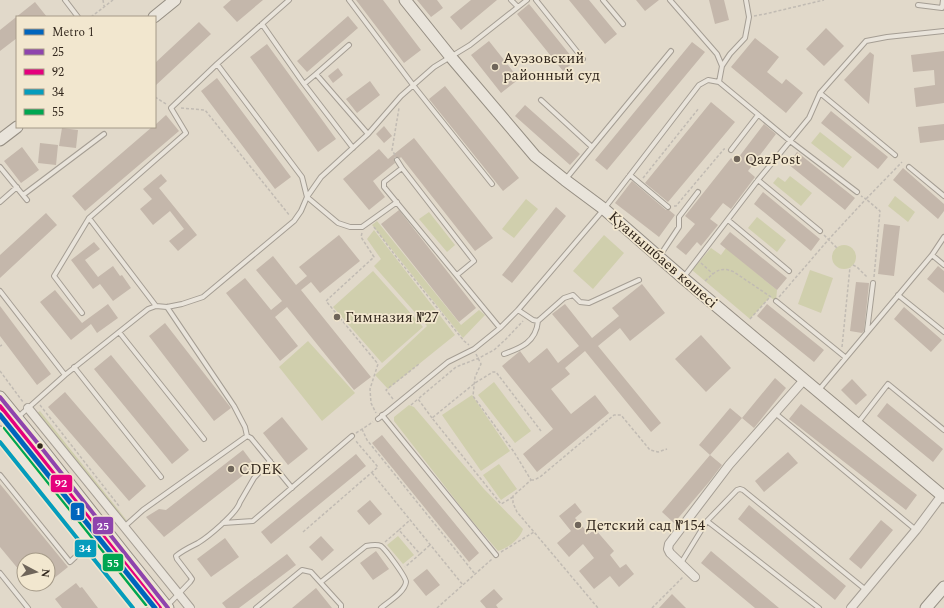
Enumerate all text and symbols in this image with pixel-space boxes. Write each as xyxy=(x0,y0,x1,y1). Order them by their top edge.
legend xyxy=(16,16,156,128)
text: Metro 1 xyxy=(52,23,94,42)
text: 25 xyxy=(52,43,64,62)
place label: Ауэзовский районный суд xyxy=(503,47,600,87)
marker: Ауэзовский районный суд xyxy=(490,62,500,72)
text: 92 xyxy=(52,63,64,82)
text: 34 xyxy=(52,83,64,102)
text: 55 xyxy=(52,103,64,122)
place label: QazPost xyxy=(745,148,801,171)
marker: QazPost xyxy=(732,154,742,164)
street label: Қуанышбаев көшесі xyxy=(603,206,723,314)
place label: Гимназия №27 xyxy=(345,306,439,329)
marker: Гимназия №27 xyxy=(332,312,342,322)
unlabelled marker xyxy=(35,441,45,451)
place label: CDEK xyxy=(239,458,282,481)
marker: CDEK xyxy=(226,464,236,474)
line badge: 92 xyxy=(50,474,73,493)
text: 92 xyxy=(55,475,67,492)
line badge: 1 xyxy=(70,502,85,521)
text: 1 xyxy=(75,503,81,520)
place label: Детский сад №154 xyxy=(586,514,706,537)
line badge: 25 xyxy=(92,516,114,535)
text: 25 xyxy=(97,518,109,535)
marker: Детский сад №154 xyxy=(573,520,583,530)
line badge: 34 xyxy=(74,539,97,558)
text: 34 xyxy=(79,540,92,557)
north arrow xyxy=(16,552,56,592)
line badge: 55 xyxy=(102,553,124,572)
text: 55 xyxy=(107,555,119,572)
text: N xyxy=(36,568,54,579)

